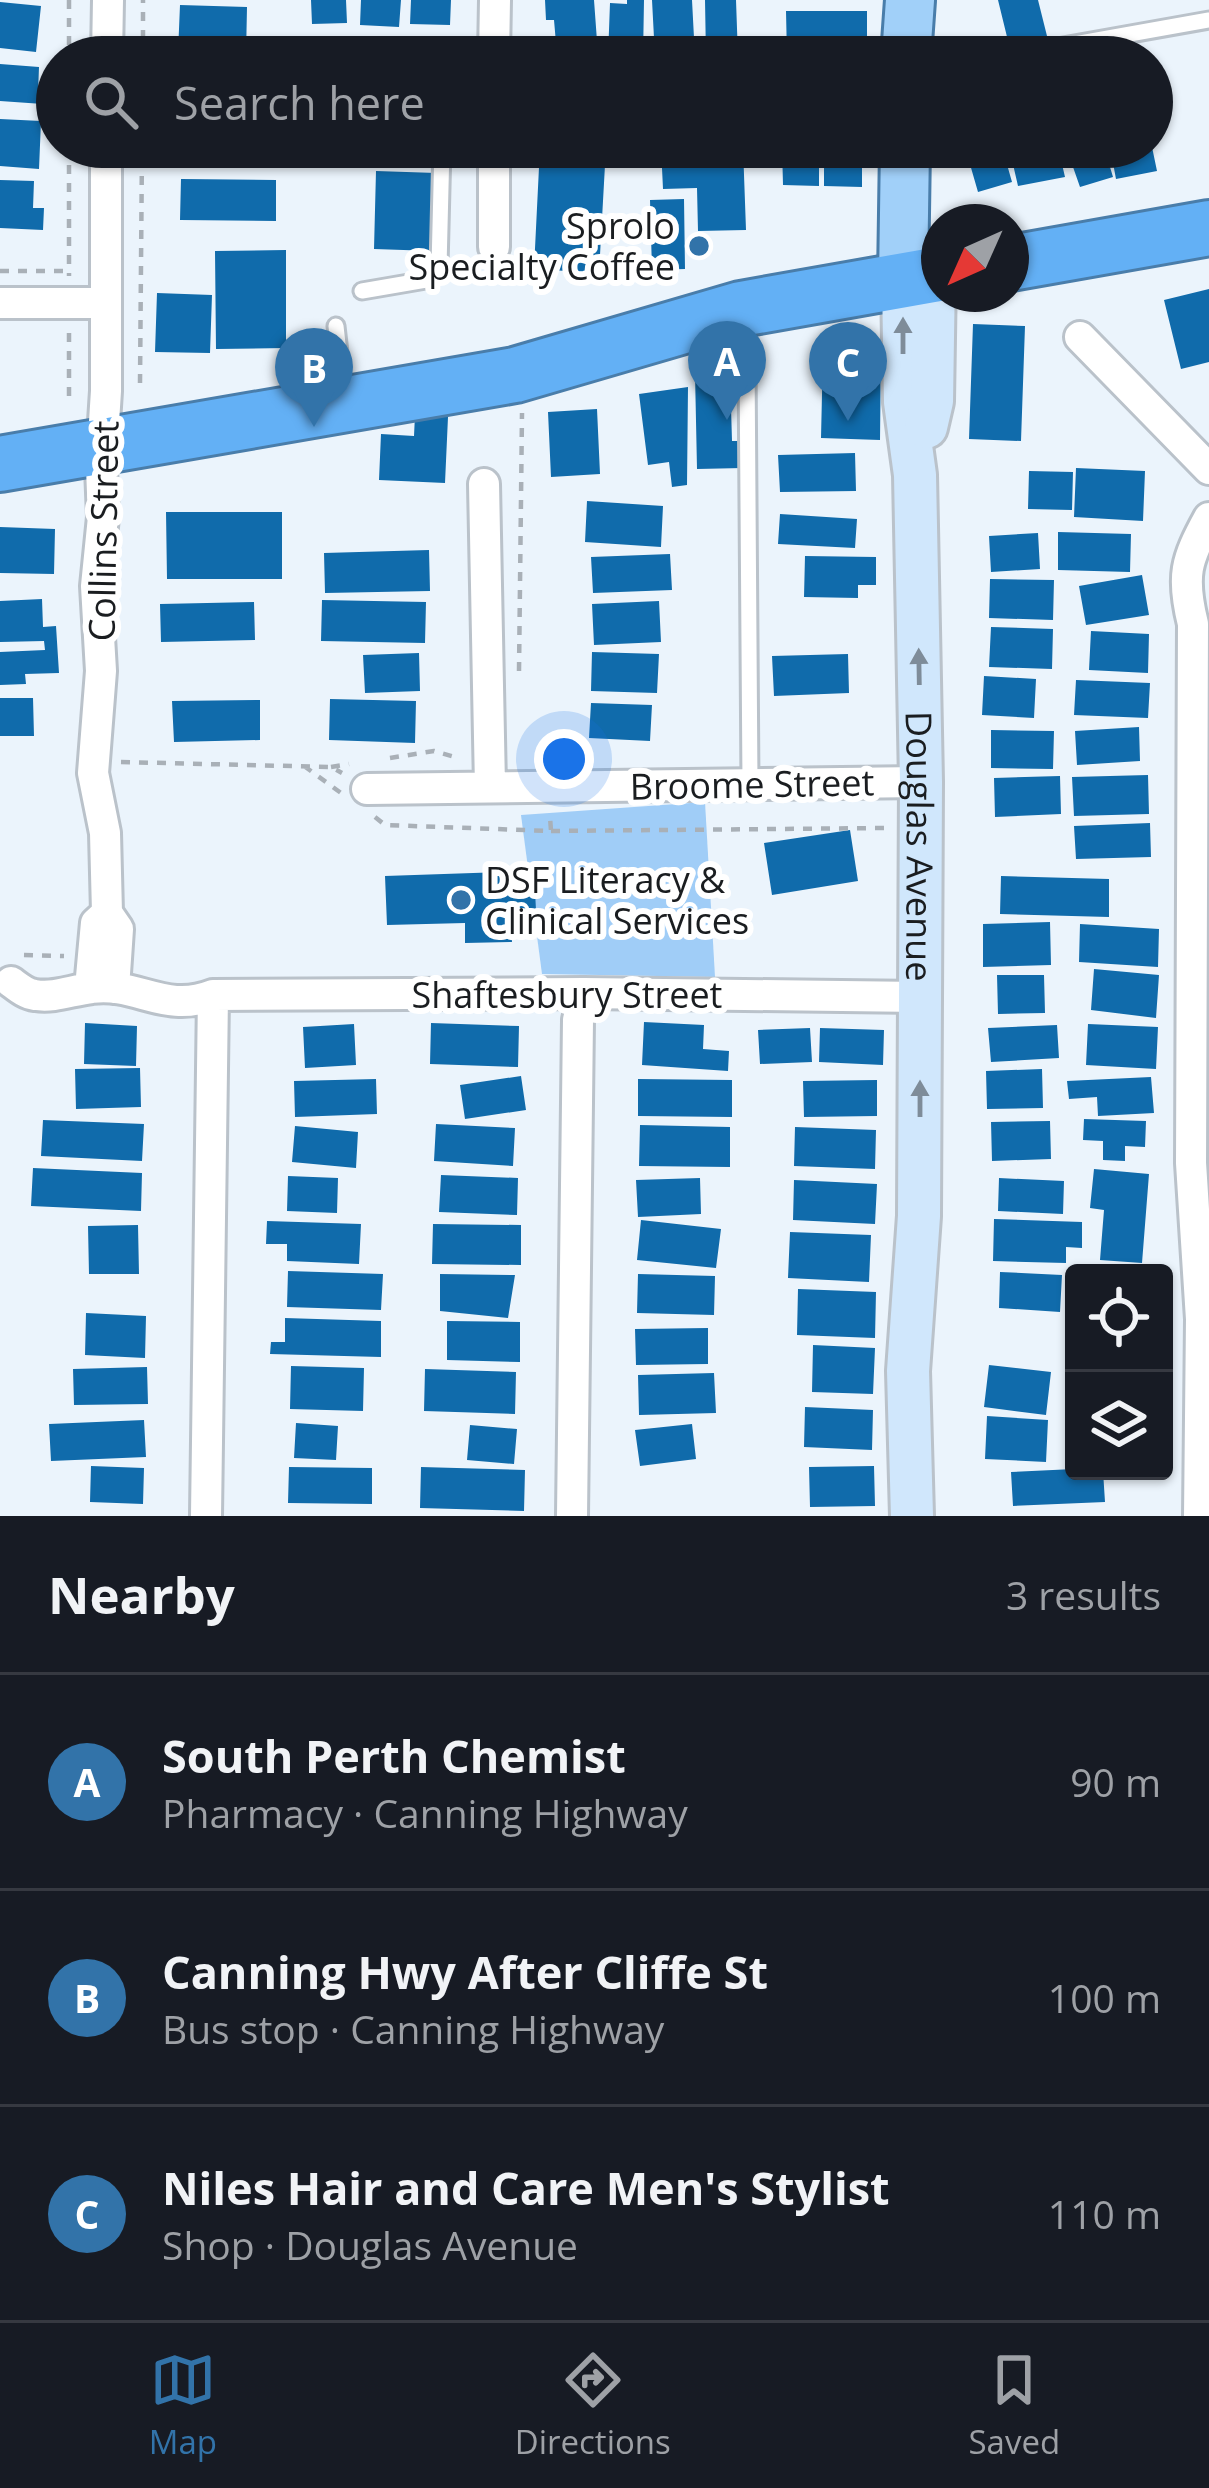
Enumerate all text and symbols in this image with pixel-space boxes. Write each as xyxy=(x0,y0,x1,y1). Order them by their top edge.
search box xyxy=(36,36,1173,168)
icon: search xyxy=(78,69,144,135)
text: Search here xyxy=(174,72,425,133)
place label: Sprolo Specialty Coffee xyxy=(408,201,675,291)
north arrow xyxy=(921,204,1029,312)
marker: Sprolo Specialty Coffee xyxy=(686,233,712,259)
one-way arrow xyxy=(893,316,912,354)
pin: A xyxy=(688,321,766,420)
pin: C xyxy=(809,322,887,421)
pin: B xyxy=(275,328,353,427)
street label: Collins Street xyxy=(77,420,129,642)
one-way arrow xyxy=(909,647,929,685)
street label: Douglas Avenue xyxy=(895,711,946,982)
your location xyxy=(534,729,594,789)
street label: Broome Street xyxy=(629,757,875,811)
place label: DSF Literacy & Clinical Services xyxy=(485,855,749,945)
marker: DSF Literacy & Clinical Services xyxy=(448,887,474,913)
street label: Shaftesbury Street xyxy=(412,970,722,1019)
one-way arrow xyxy=(911,1079,930,1117)
map controls xyxy=(1065,1264,1173,1480)
button: locate xyxy=(1065,1264,1173,1372)
button: layers xyxy=(1065,1372,1173,1480)
text: Nearby xyxy=(48,1559,235,1629)
text: 3 results xyxy=(1006,1568,1161,1621)
text: South Perth Chemist xyxy=(162,1725,626,1786)
text: A xyxy=(74,1755,100,1808)
text: 90 m xyxy=(1070,1755,1161,1808)
text: Pharmacy · Canning Highway xyxy=(162,1786,688,1839)
text: Canning Hwy After Cliffe St xyxy=(162,1941,768,2002)
text: B xyxy=(74,1971,100,2024)
text: 100 m xyxy=(1048,1971,1161,2024)
text: Bus stop · Canning Highway xyxy=(162,2002,664,2055)
text: Niles Hair and Care Men's Stylist xyxy=(162,2157,890,2218)
text: C xyxy=(75,2187,99,2240)
text: 110 m xyxy=(1048,2187,1161,2240)
text: Shop · Douglas Avenue xyxy=(162,2218,578,2271)
tab: Map xyxy=(149,2347,217,2464)
tab: Directions xyxy=(515,2347,671,2464)
tab: Saved xyxy=(968,2347,1060,2464)

